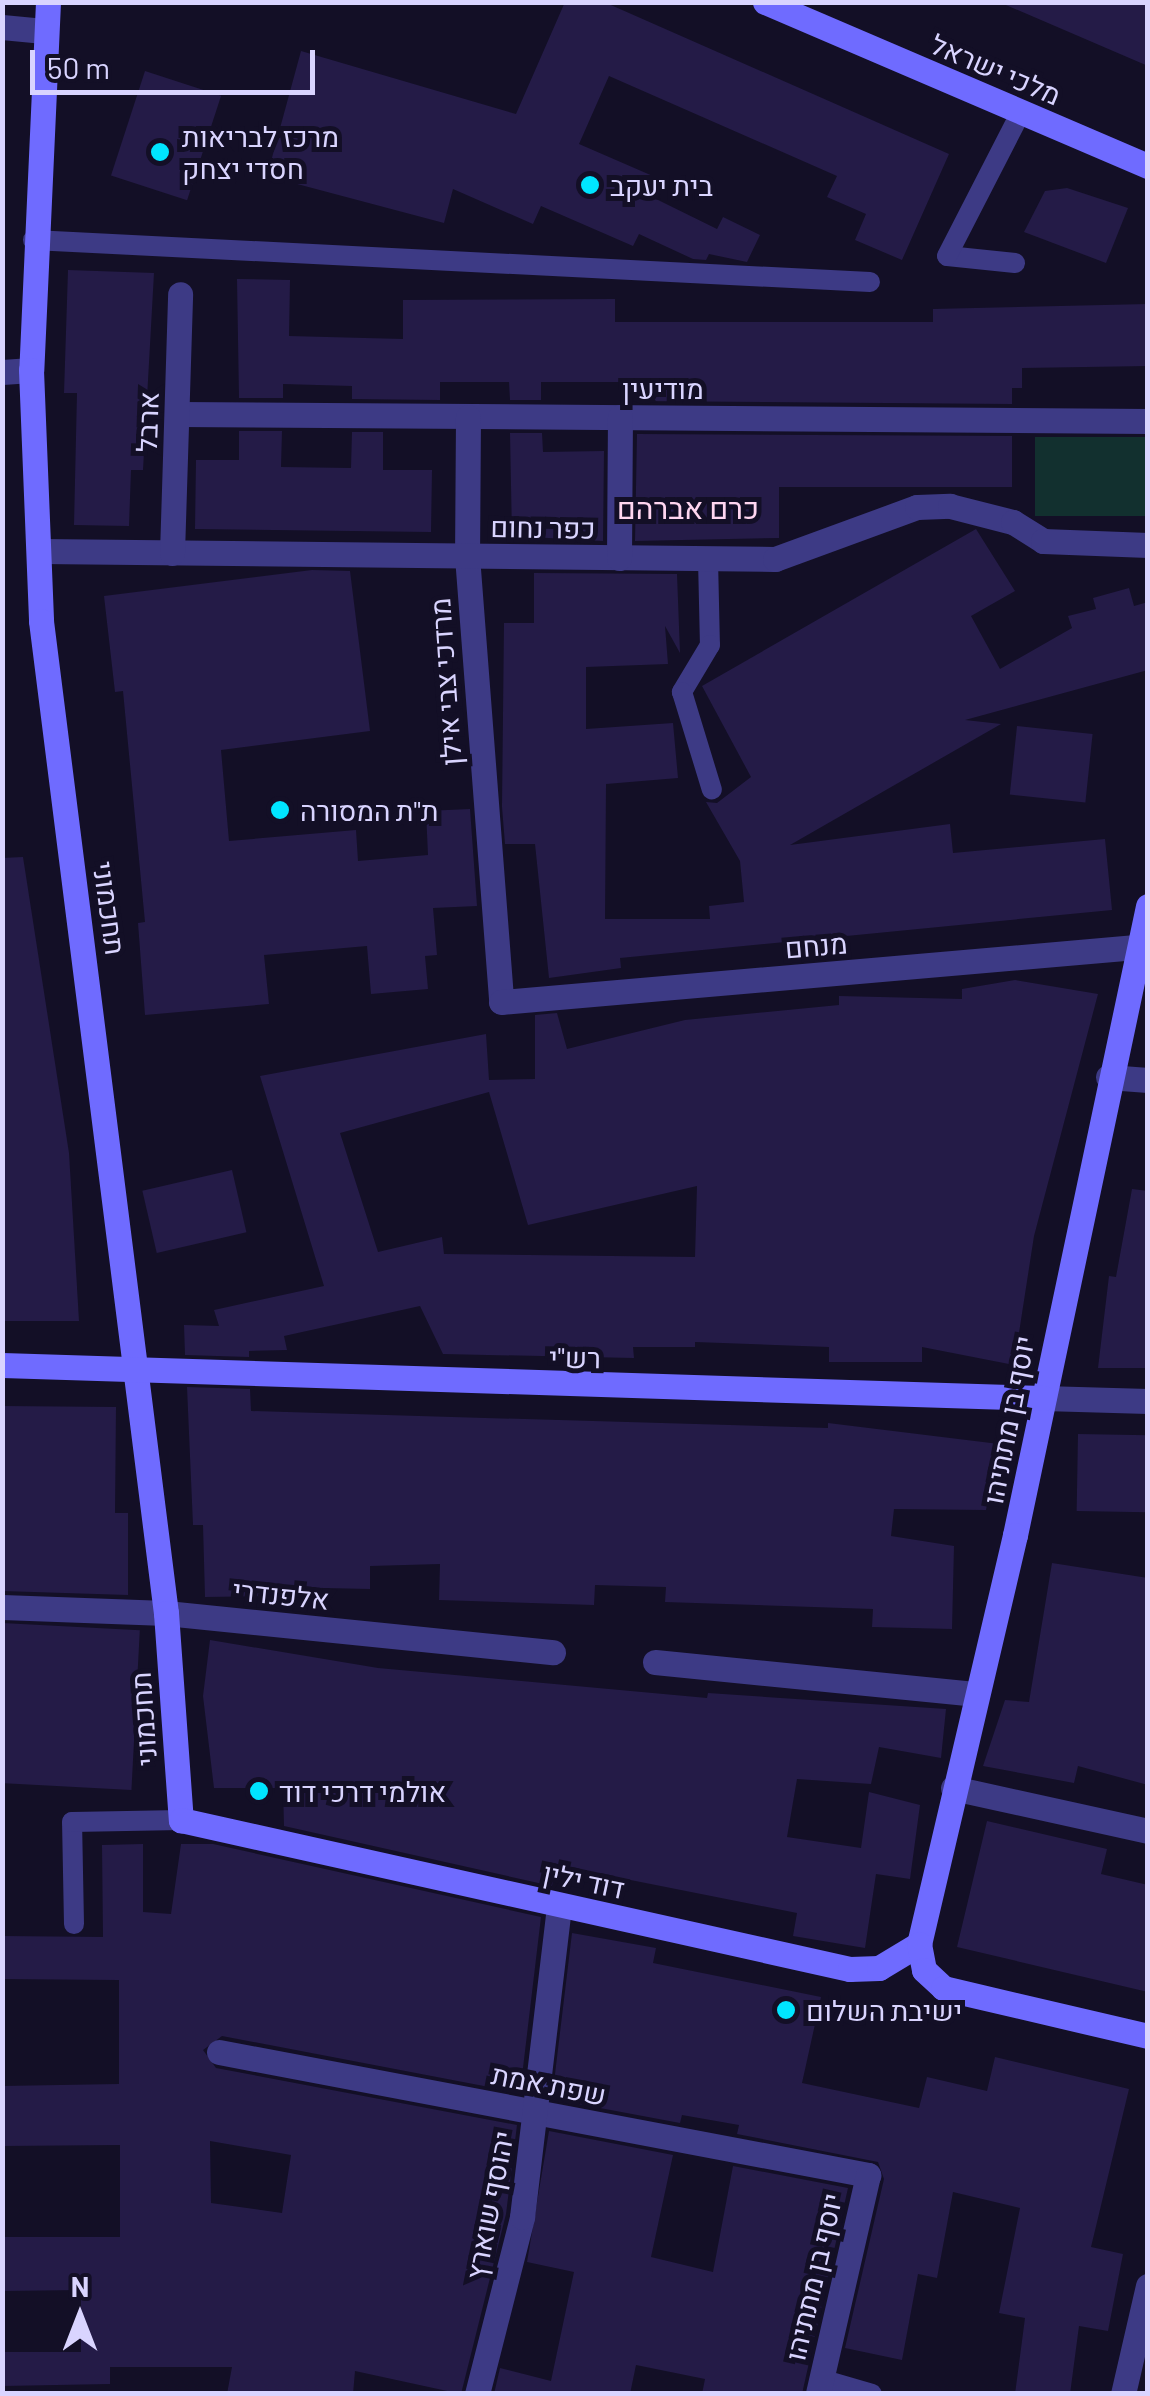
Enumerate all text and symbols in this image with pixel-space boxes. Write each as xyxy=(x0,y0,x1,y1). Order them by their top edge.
street label: מלכי ישראל xyxy=(926,27,1066,111)
scale bar xyxy=(35,30,320,92)
text: 50 m xyxy=(47,49,110,85)
place label: מרכז לבריאות חסדי יצחק xyxy=(182,119,339,185)
marker: מרכז לבריאות חסדי יצחק xyxy=(147,139,173,165)
place label: בית יעקב xyxy=(610,168,713,202)
marker: בית יעקב xyxy=(579,174,601,196)
street label: מודיעין xyxy=(622,371,704,405)
street label: ארבל xyxy=(129,391,165,453)
district label: כרם אברהם xyxy=(617,489,759,525)
street label: כפר נחום xyxy=(490,509,596,545)
street label: מרדכי צבי אילן xyxy=(422,597,468,767)
place label: ת"ת המסורה xyxy=(300,793,438,827)
marker: ת"ת המסורה xyxy=(269,799,291,821)
street label: תחכמוני xyxy=(87,859,133,957)
street label: מנחם xyxy=(783,926,849,964)
street label: יוסף בן מתתיהו xyxy=(975,1333,1041,1507)
street label: רש"י xyxy=(549,1340,601,1374)
street label: אלפנדרי xyxy=(231,1572,331,1616)
street label: תחכמוני xyxy=(123,1671,163,1767)
place label: אולמי דרכי דוד xyxy=(279,1774,446,1808)
marker: אולמי דרכי דוד xyxy=(248,1780,270,1802)
street label: דוד ילין xyxy=(540,1855,628,1905)
place label: ישיבת השלום xyxy=(806,1993,962,2027)
marker: ישיבת השלום xyxy=(775,1999,797,2021)
street label: שפת אמת xyxy=(489,2056,609,2112)
street label: יהוסף שוארץ xyxy=(458,2128,520,2282)
street label: יוסף בן מתתיהו xyxy=(777,2190,849,2364)
north arrow xyxy=(30,2266,130,2366)
text: N xyxy=(71,2269,89,2303)

